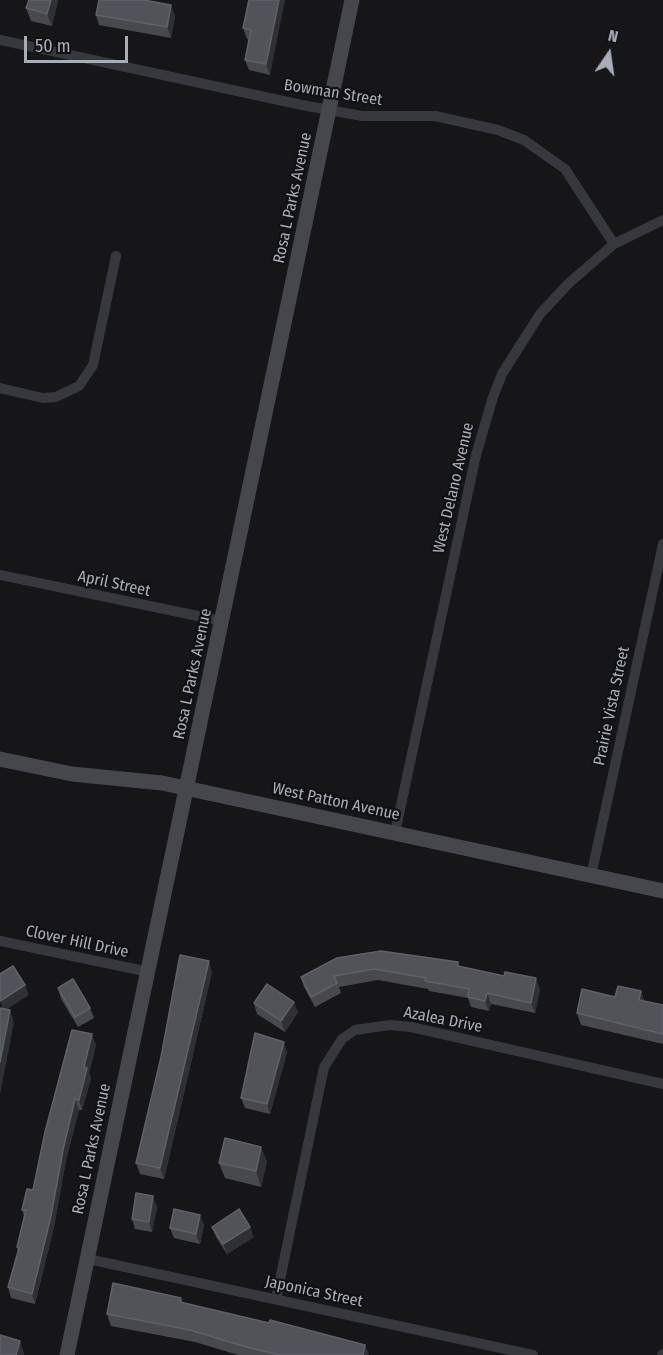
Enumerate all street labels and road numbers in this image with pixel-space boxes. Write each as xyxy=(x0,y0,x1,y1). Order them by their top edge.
street label: Bowman Street xyxy=(282,76,384,110)
street label: Rosa L Parks Avenue xyxy=(270,131,316,265)
street label: West Delano Avenue xyxy=(430,421,478,555)
street label: April Street xyxy=(76,567,152,601)
street label: Rosa L Parks Avenue xyxy=(170,607,216,741)
street label: Prairie Vista Street xyxy=(590,645,634,767)
street label: West Patton Avenue xyxy=(271,779,401,825)
street label: Clover Hill Drive xyxy=(24,922,130,962)
street label: Azalea Drive xyxy=(402,1003,484,1037)
street label: Rosa L Parks Avenue xyxy=(69,1082,115,1216)
street label: Japonica Street xyxy=(263,1272,365,1312)

